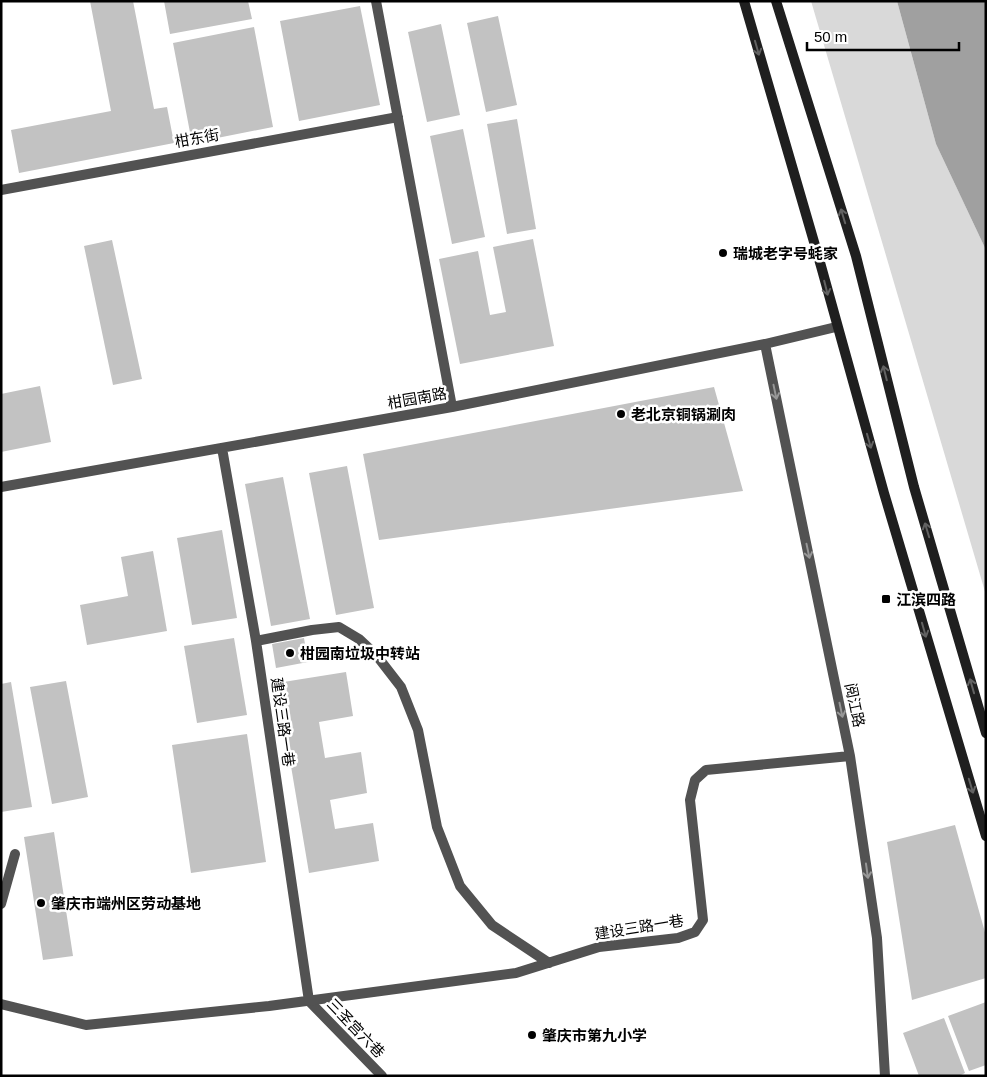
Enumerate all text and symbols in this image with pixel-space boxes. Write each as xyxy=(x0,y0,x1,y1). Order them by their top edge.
scale bar xyxy=(807,20,960,52)
text: 50 m xyxy=(814,28,847,45)
one-way arrow xyxy=(753,40,763,56)
street label: 柑东街 xyxy=(173,126,221,150)
one-way arrow xyxy=(838,208,848,224)
place label: 瑞城老字号蚝家 xyxy=(733,245,838,262)
marker: 瑞城老字号蚝家 xyxy=(717,247,729,259)
one-way arrow xyxy=(822,280,832,296)
one-way arrow xyxy=(880,366,889,382)
street label: 柑园南路 xyxy=(386,384,448,412)
one-way arrow xyxy=(770,384,780,400)
place label: 老北京铜锅涮肉 xyxy=(631,406,736,423)
marker: 老北京铜锅涮肉 xyxy=(615,408,627,420)
one-way arrow xyxy=(864,432,874,448)
one-way arrow xyxy=(921,523,931,539)
one-way arrow xyxy=(803,543,813,559)
place label: 江滨四路 xyxy=(896,591,956,608)
marker: 江滨四路 xyxy=(880,593,892,605)
one-way arrow xyxy=(920,622,930,638)
place label: 柑园南垃圾中转站 xyxy=(300,645,420,662)
marker: 柑园南垃圾中转站 xyxy=(284,647,296,659)
street label: 建设三路一巷 xyxy=(268,676,298,768)
one-way arrow xyxy=(967,678,977,694)
street label: 阅江路 xyxy=(842,681,868,729)
one-way arrow xyxy=(836,702,846,718)
one-way arrow xyxy=(966,778,976,794)
one-way arrow xyxy=(862,862,872,878)
place label: 肇庆市端州区劳动基地 xyxy=(51,895,201,912)
marker: 肇庆市端州区劳动基地 xyxy=(35,897,47,909)
street label: 建设三路一巷 xyxy=(593,912,685,942)
street label: 三圣宫六巷 xyxy=(324,995,388,1061)
place label: 肇庆市第九小学 xyxy=(542,1027,647,1044)
marker: 肇庆市第九小学 xyxy=(526,1029,538,1041)

